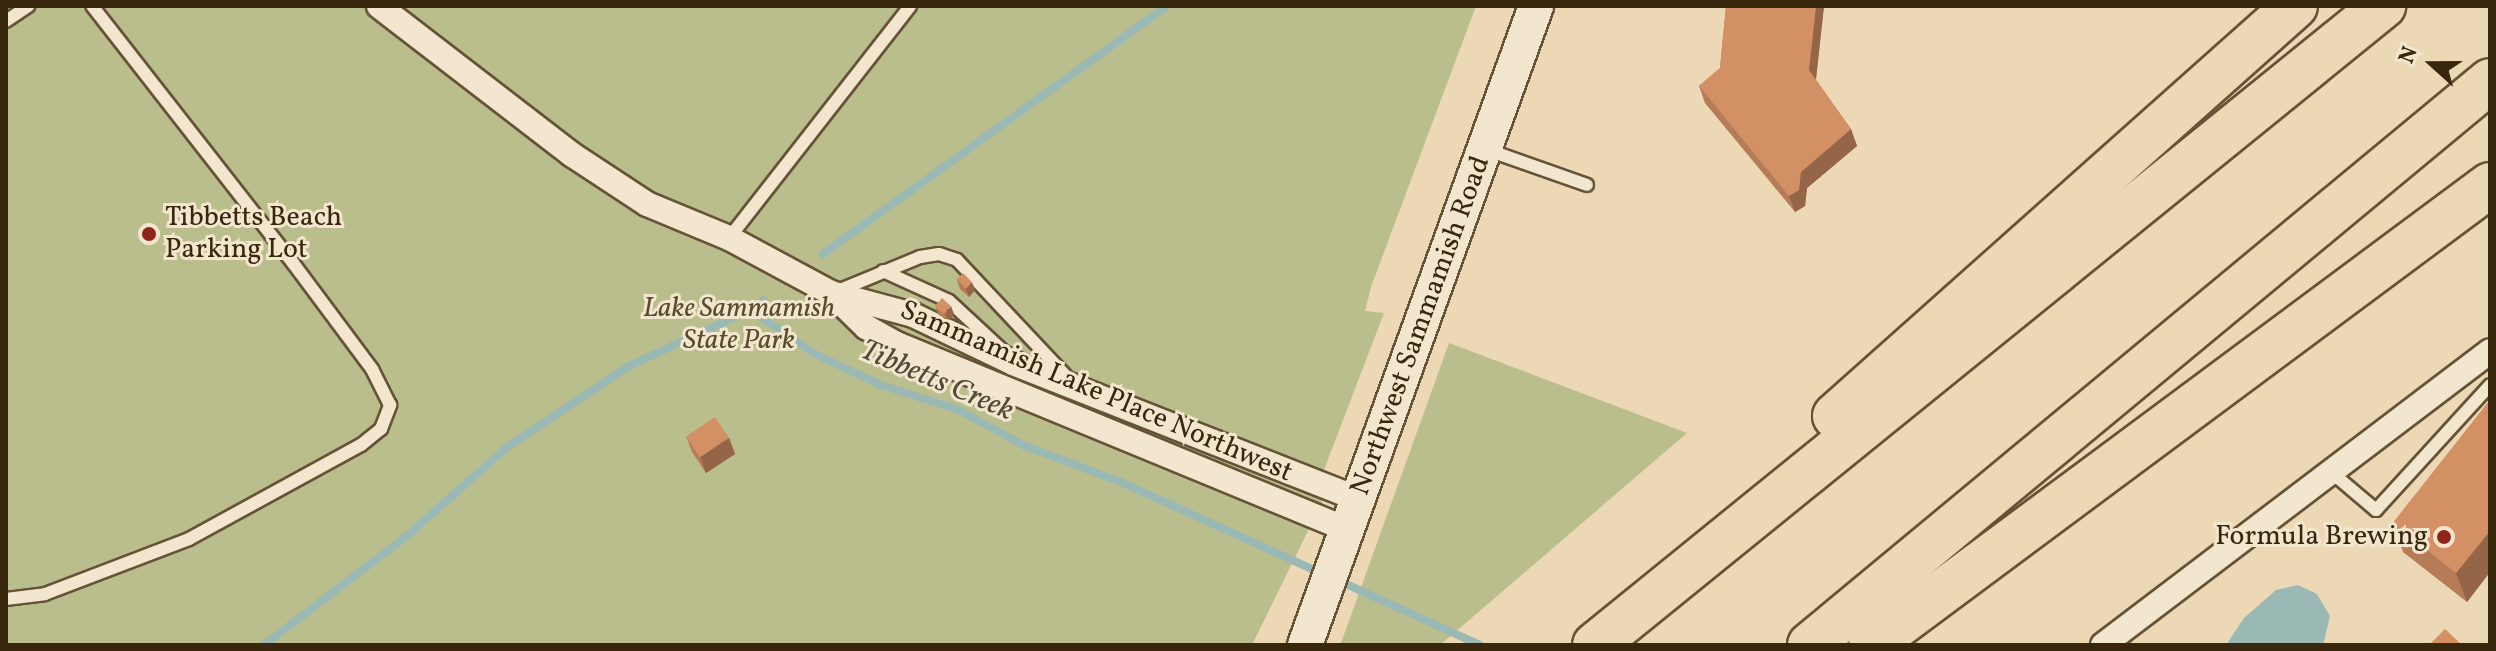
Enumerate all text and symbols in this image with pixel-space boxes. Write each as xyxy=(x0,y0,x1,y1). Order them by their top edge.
north arrow xyxy=(2392,24,2472,104)
text: N xyxy=(2392,42,2426,68)
street label: Northwest Sammamish Road xyxy=(1344,152,1498,500)
place label: Tibbetts Beach Parking Lot xyxy=(165,201,342,267)
marker: Tibbetts Beach Parking Lot xyxy=(140,225,158,243)
park label: Lake Sammamish State Park xyxy=(643,292,835,358)
street label: Sammamish Lake Place Northwest xyxy=(895,294,1297,490)
water label: Tibbetts Creek xyxy=(855,333,1019,429)
place label: Formula Brewing xyxy=(2215,520,2428,554)
marker: Formula Brewing xyxy=(2435,528,2453,546)

